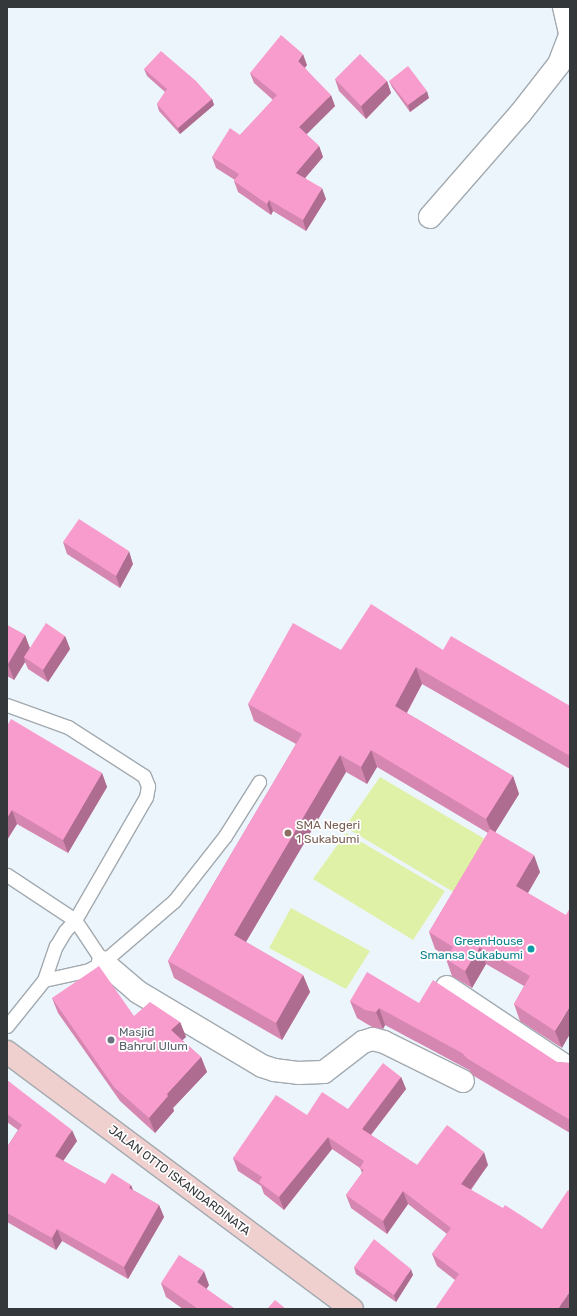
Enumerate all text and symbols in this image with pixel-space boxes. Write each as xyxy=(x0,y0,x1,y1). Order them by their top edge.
place label: SMA Negeri 1 Sukabumi xyxy=(296,819,360,847)
marker: SMA Negeri 1 Sukabumi xyxy=(283,828,293,838)
place label: GreenHouse Smansa Sukabumi xyxy=(420,935,523,963)
marker: GreenHouse Smansa Sukabumi xyxy=(526,944,536,954)
place label: Masjid Bahrul Ulum xyxy=(119,1026,188,1054)
marker: Masjid Bahrul Ulum xyxy=(106,1035,116,1045)
street label: JALAN OTTO ISKANDARDINATA xyxy=(105,1123,253,1239)

